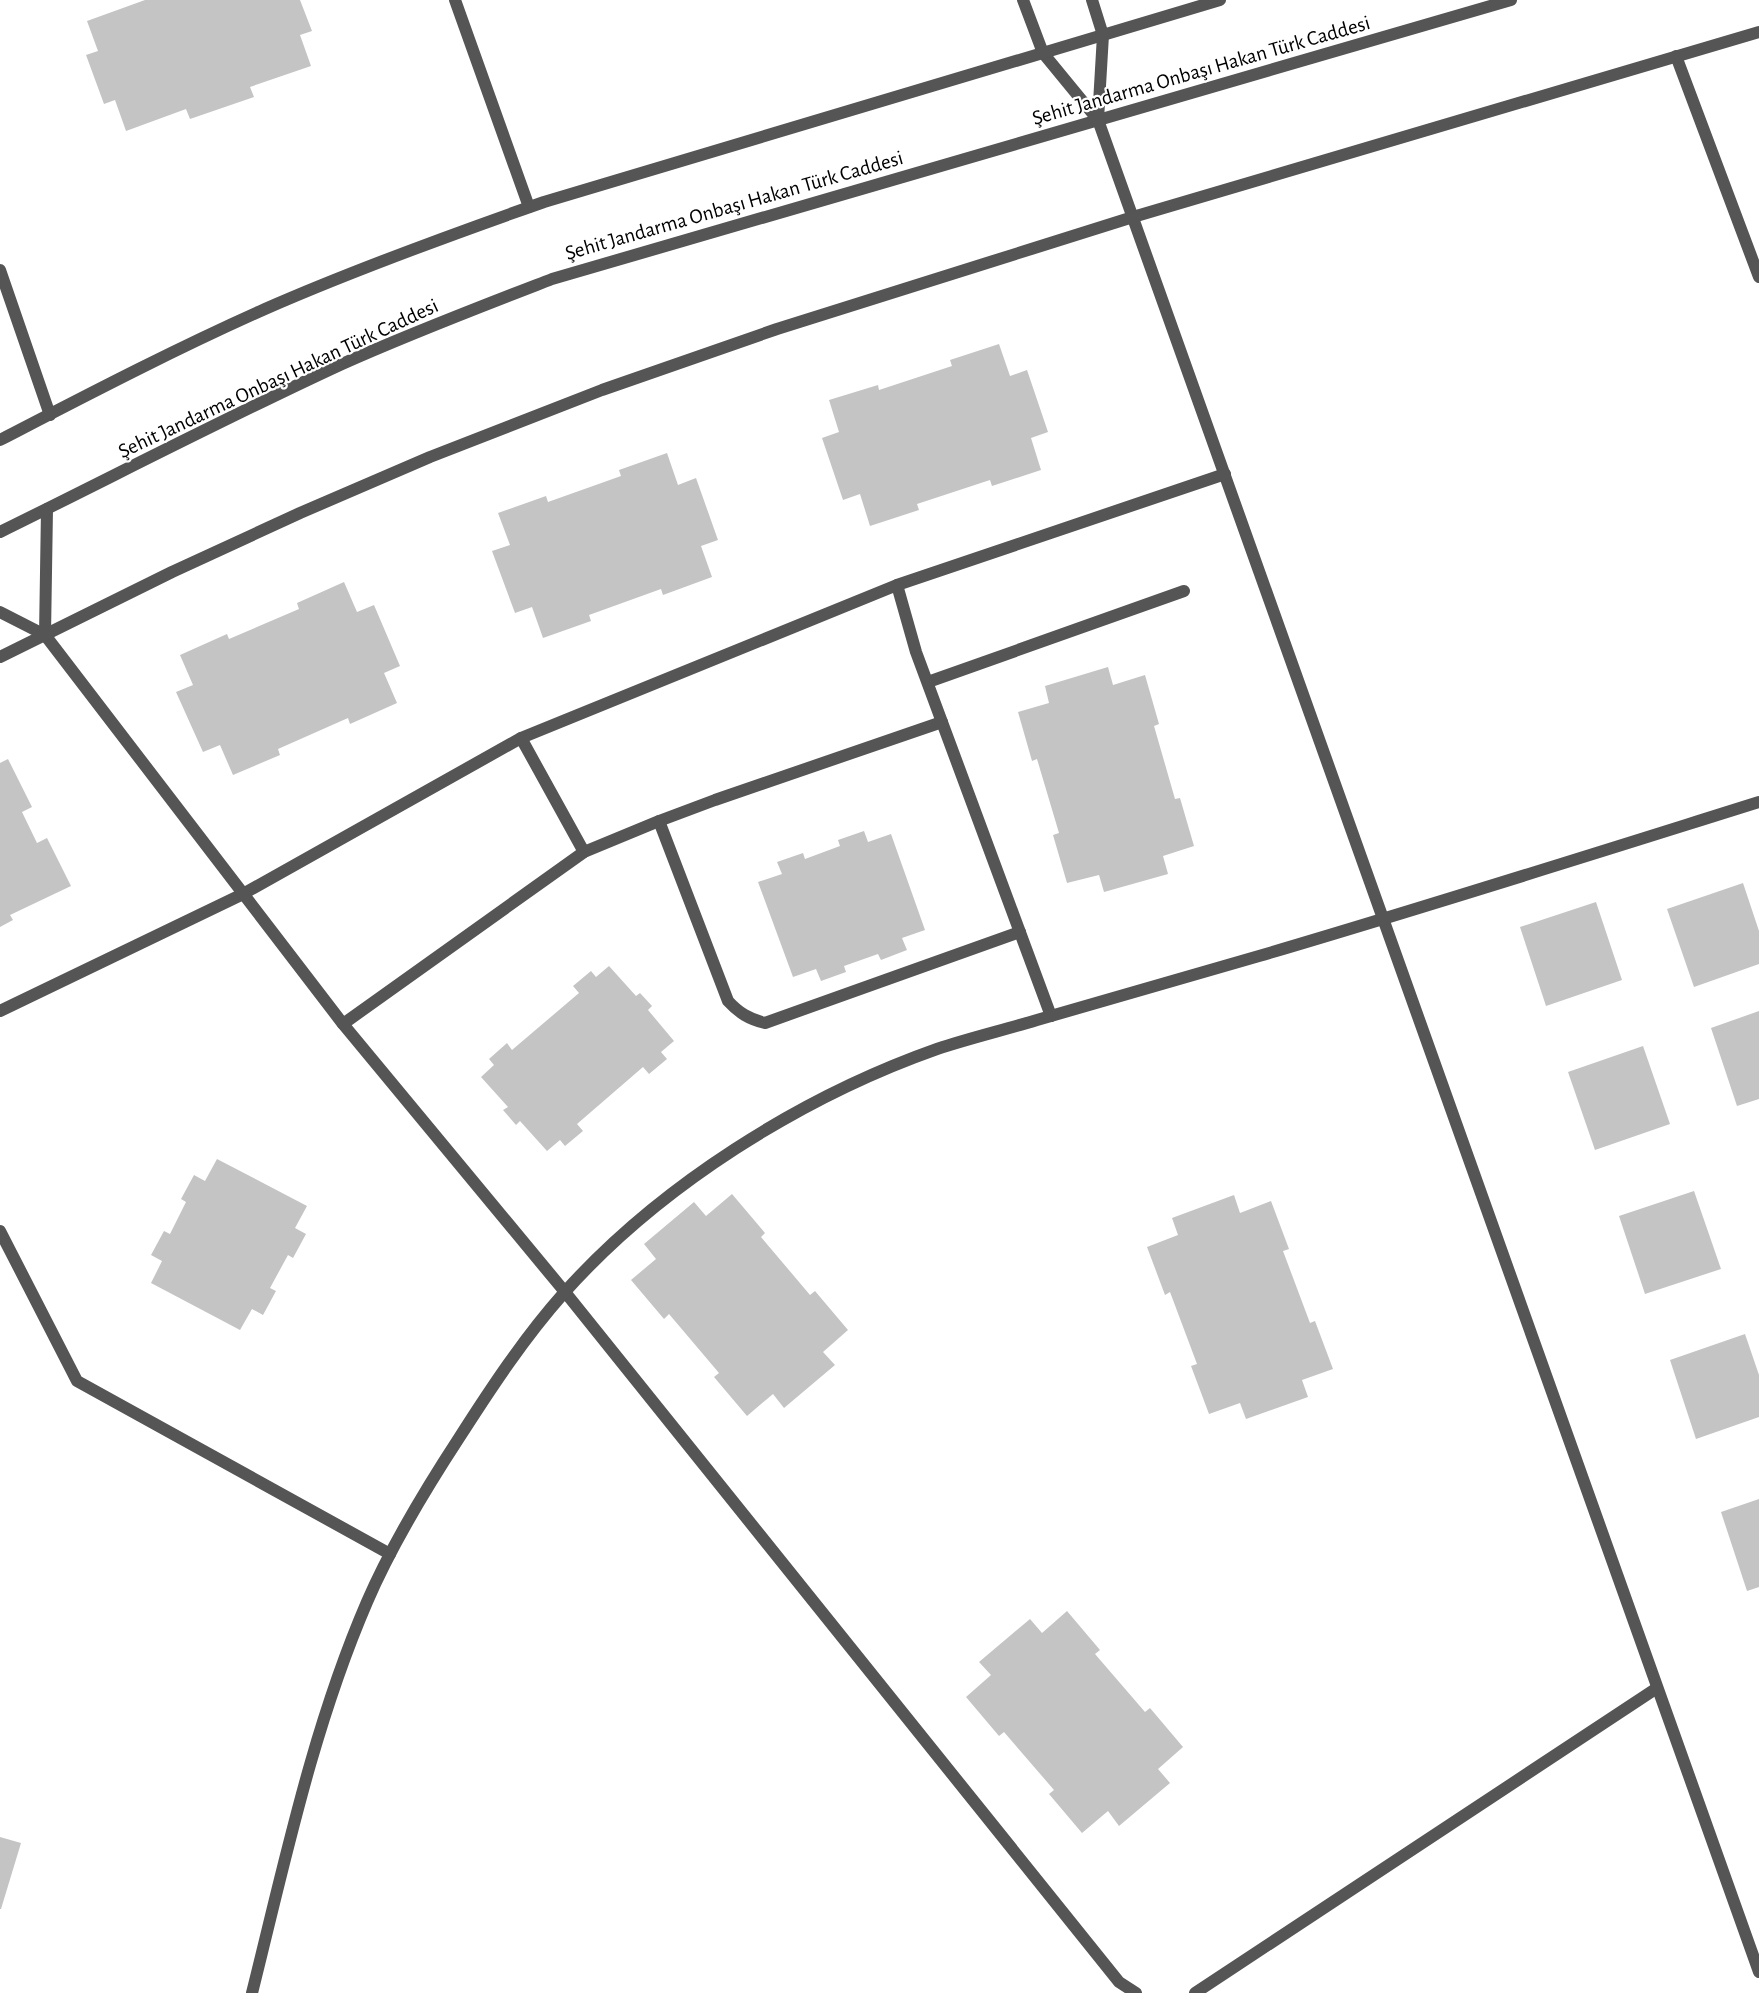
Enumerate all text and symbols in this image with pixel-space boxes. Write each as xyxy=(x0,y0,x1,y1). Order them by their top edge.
street label: Şehit Jandarma Onbaşı Hakan Türk Caddesi xyxy=(1030,12,1372,129)
street label: Şehit Jandarma Onbaşı Hakan Türk Caddesi xyxy=(563,147,905,264)
street label: Şehit Jandarma Onbaşı Hakan Türk Caddesi xyxy=(115,295,441,462)

